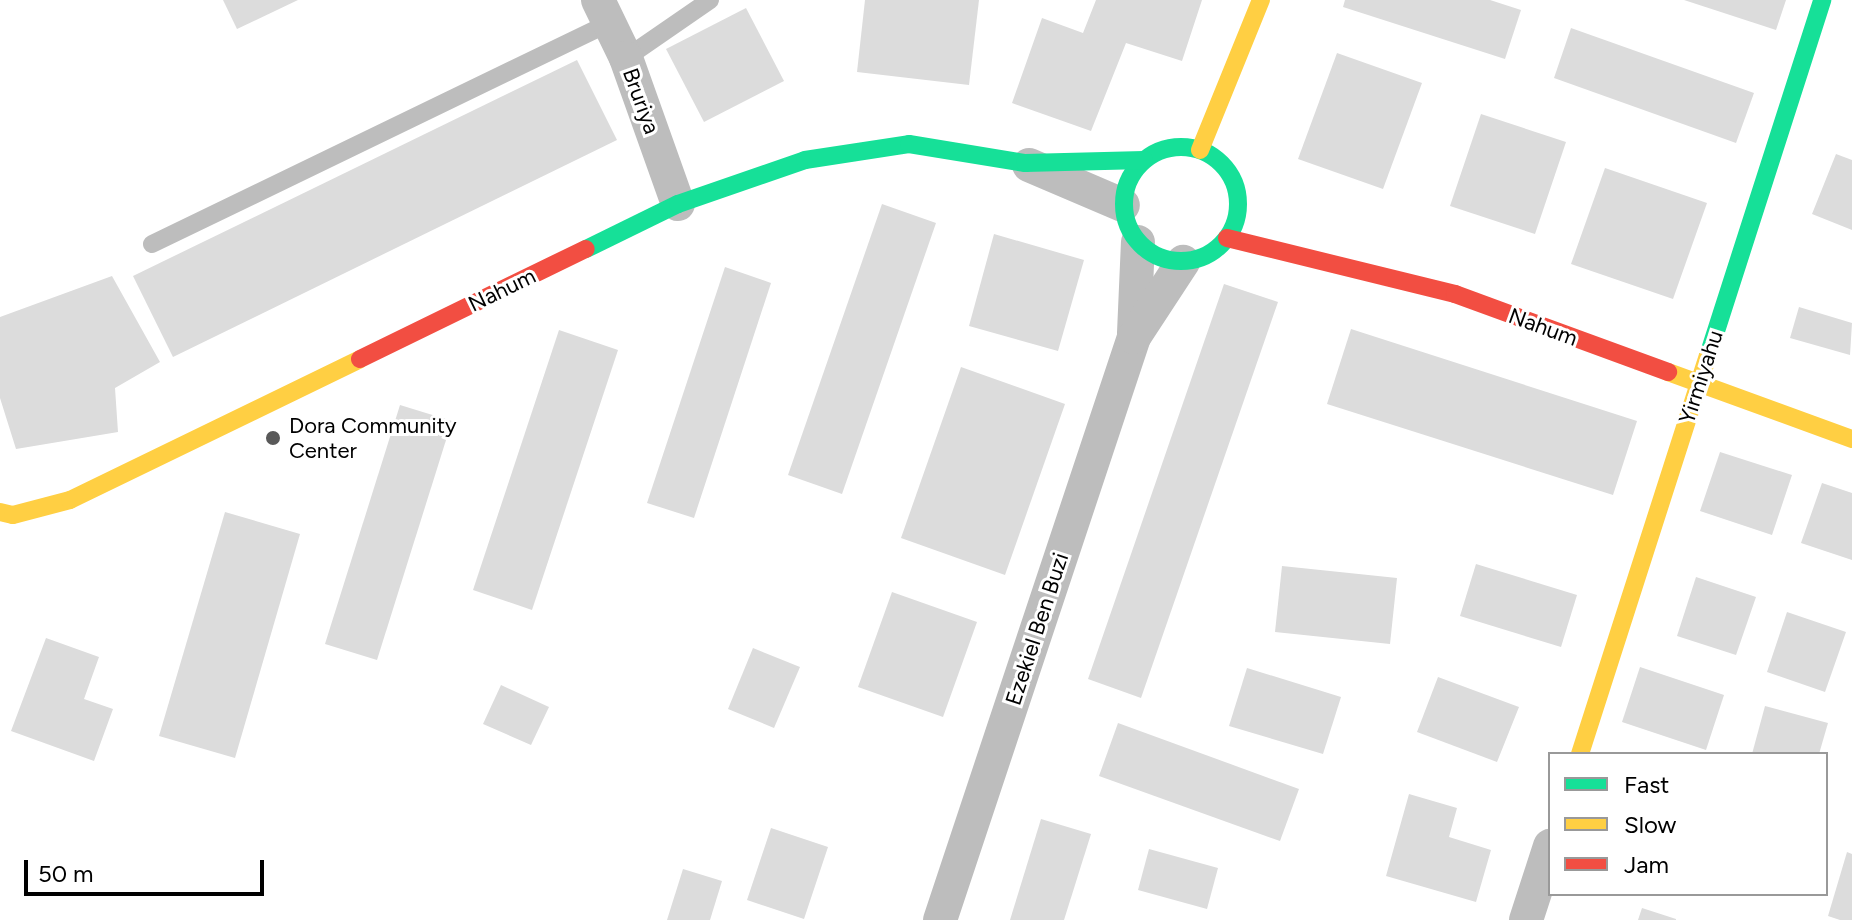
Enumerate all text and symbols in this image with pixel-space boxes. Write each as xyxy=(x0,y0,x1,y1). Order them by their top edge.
street label: Bruriya xyxy=(617,64,665,138)
street label: Nahum xyxy=(464,262,540,318)
street label: Nahum xyxy=(1505,302,1581,352)
street label: Yirmiyahu xyxy=(1673,327,1729,427)
place label: Dora Community Center xyxy=(289,412,457,464)
marker: Dora Community Center xyxy=(264,429,282,447)
street label: Ezekiel Ben Buzi xyxy=(1000,549,1074,709)
legend xyxy=(1548,752,1828,896)
text: Fast xyxy=(1624,770,1669,799)
text: Slow xyxy=(1624,810,1676,839)
scale bar xyxy=(28,844,268,894)
text: Jam xyxy=(1624,850,1669,879)
text: 50 m xyxy=(38,859,94,888)

